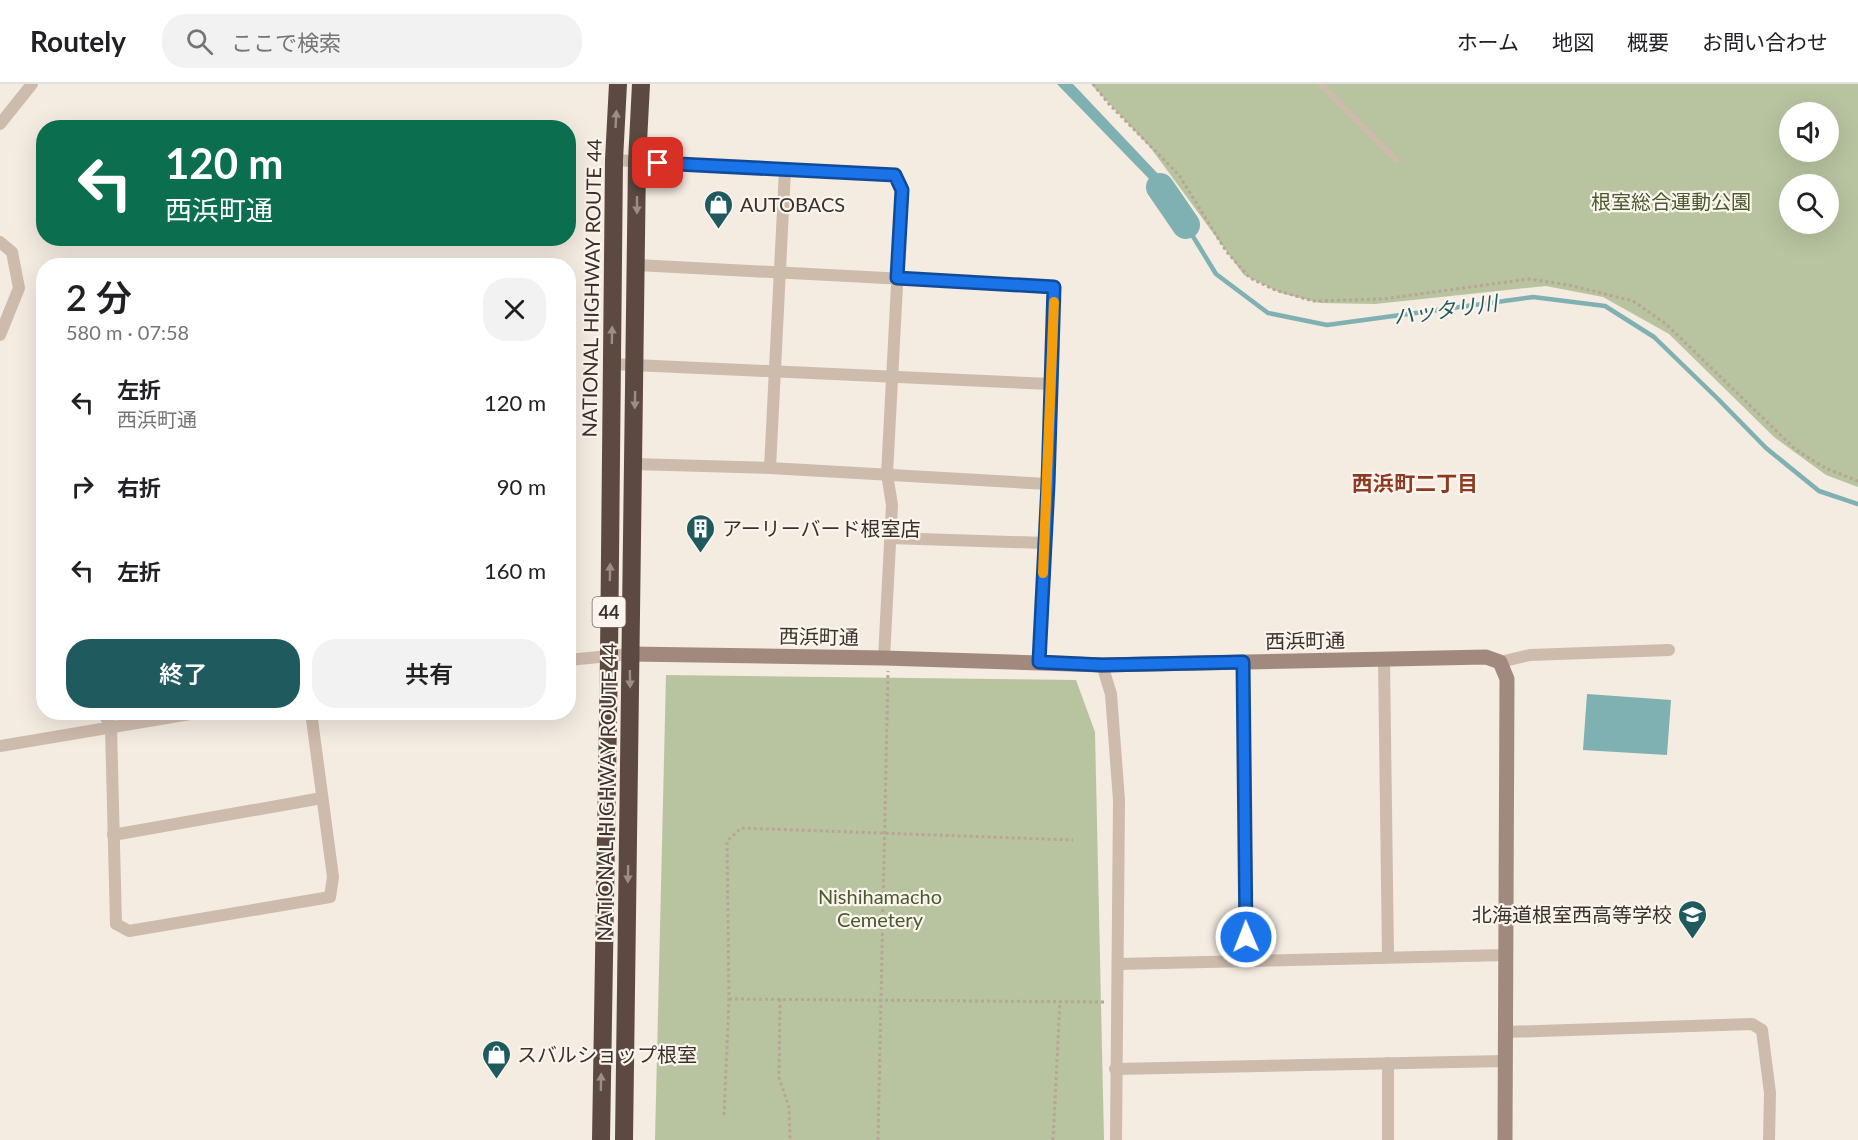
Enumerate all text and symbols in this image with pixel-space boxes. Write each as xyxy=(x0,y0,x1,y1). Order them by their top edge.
search box xyxy=(162,14,582,68)
text: Routely xyxy=(30,24,126,58)
icon: search xyxy=(183,25,216,58)
text: ここで検索 xyxy=(231,29,341,56)
text: ホーム xyxy=(1457,29,1519,54)
text: 地図 xyxy=(1552,29,1594,54)
text: 概要 xyxy=(1627,29,1669,54)
text: お問い合わせ xyxy=(1702,29,1828,54)
map controls xyxy=(1779,102,1839,234)
button: sound xyxy=(1779,102,1839,162)
one-way arrow xyxy=(612,109,621,128)
pin xyxy=(632,137,683,188)
text: 120 m xyxy=(165,138,283,188)
street label: NATIONAL HIGHWAY ROUTE 44 xyxy=(576,138,606,438)
icon: left xyxy=(66,144,144,222)
icon: arrive xyxy=(641,146,674,179)
button: search xyxy=(1779,174,1839,234)
shop icon: AUTOBACS xyxy=(703,188,735,230)
park label: 根室総合運動公園 xyxy=(1591,189,1751,213)
place label: AUTOBACS xyxy=(740,192,845,216)
text: 西浜町通 xyxy=(165,193,273,226)
one-way arrow xyxy=(632,196,642,215)
text: 2 分 xyxy=(66,275,132,319)
button: close xyxy=(483,278,546,341)
water label: ハッタリ川 xyxy=(1391,289,1501,329)
text: 580 m · 07:58 xyxy=(66,320,189,344)
one-way arrow xyxy=(607,325,617,344)
text: 左折 xyxy=(117,376,161,403)
icon: left xyxy=(66,386,99,419)
text: 120 m xyxy=(484,389,546,416)
one-way arrow xyxy=(630,391,640,410)
text: 西浜町通 xyxy=(117,407,197,431)
icon: right xyxy=(66,470,99,503)
district label: 西浜町二丁目 xyxy=(1352,470,1478,495)
text: 90 m xyxy=(497,473,546,500)
text: 右折 xyxy=(117,474,161,501)
building icon: アーリーバード根室店 xyxy=(685,512,717,554)
place label: アーリーバード根室店 xyxy=(722,516,921,540)
icon: left xyxy=(66,554,99,587)
text: 160 m xyxy=(484,557,546,584)
text: 左折 xyxy=(117,558,161,585)
one-way arrow xyxy=(605,562,615,581)
road number: 44 xyxy=(592,597,626,627)
street label: 西浜町通 xyxy=(779,623,859,649)
street label: 西浜町通 xyxy=(1265,627,1345,653)
button: 終了 xyxy=(66,639,300,708)
button: 共有 xyxy=(312,639,546,708)
street label: NATIONAL HIGHWAY ROUTE 44 xyxy=(591,642,621,942)
one-way arrow xyxy=(625,670,635,689)
one-way arrow xyxy=(623,865,633,884)
park label: Nishihamacho Cemetery xyxy=(818,884,942,931)
school or university icon: 北海道根室西高等学校 xyxy=(1677,898,1709,940)
place label: 北海道根室西高等学校 xyxy=(1472,902,1672,926)
position arrow xyxy=(1214,905,1278,969)
shop icon: スバルショップ根室 xyxy=(480,1038,512,1080)
place label: スバルショップ根室 xyxy=(517,1042,697,1066)
one-way arrow xyxy=(597,1072,606,1091)

